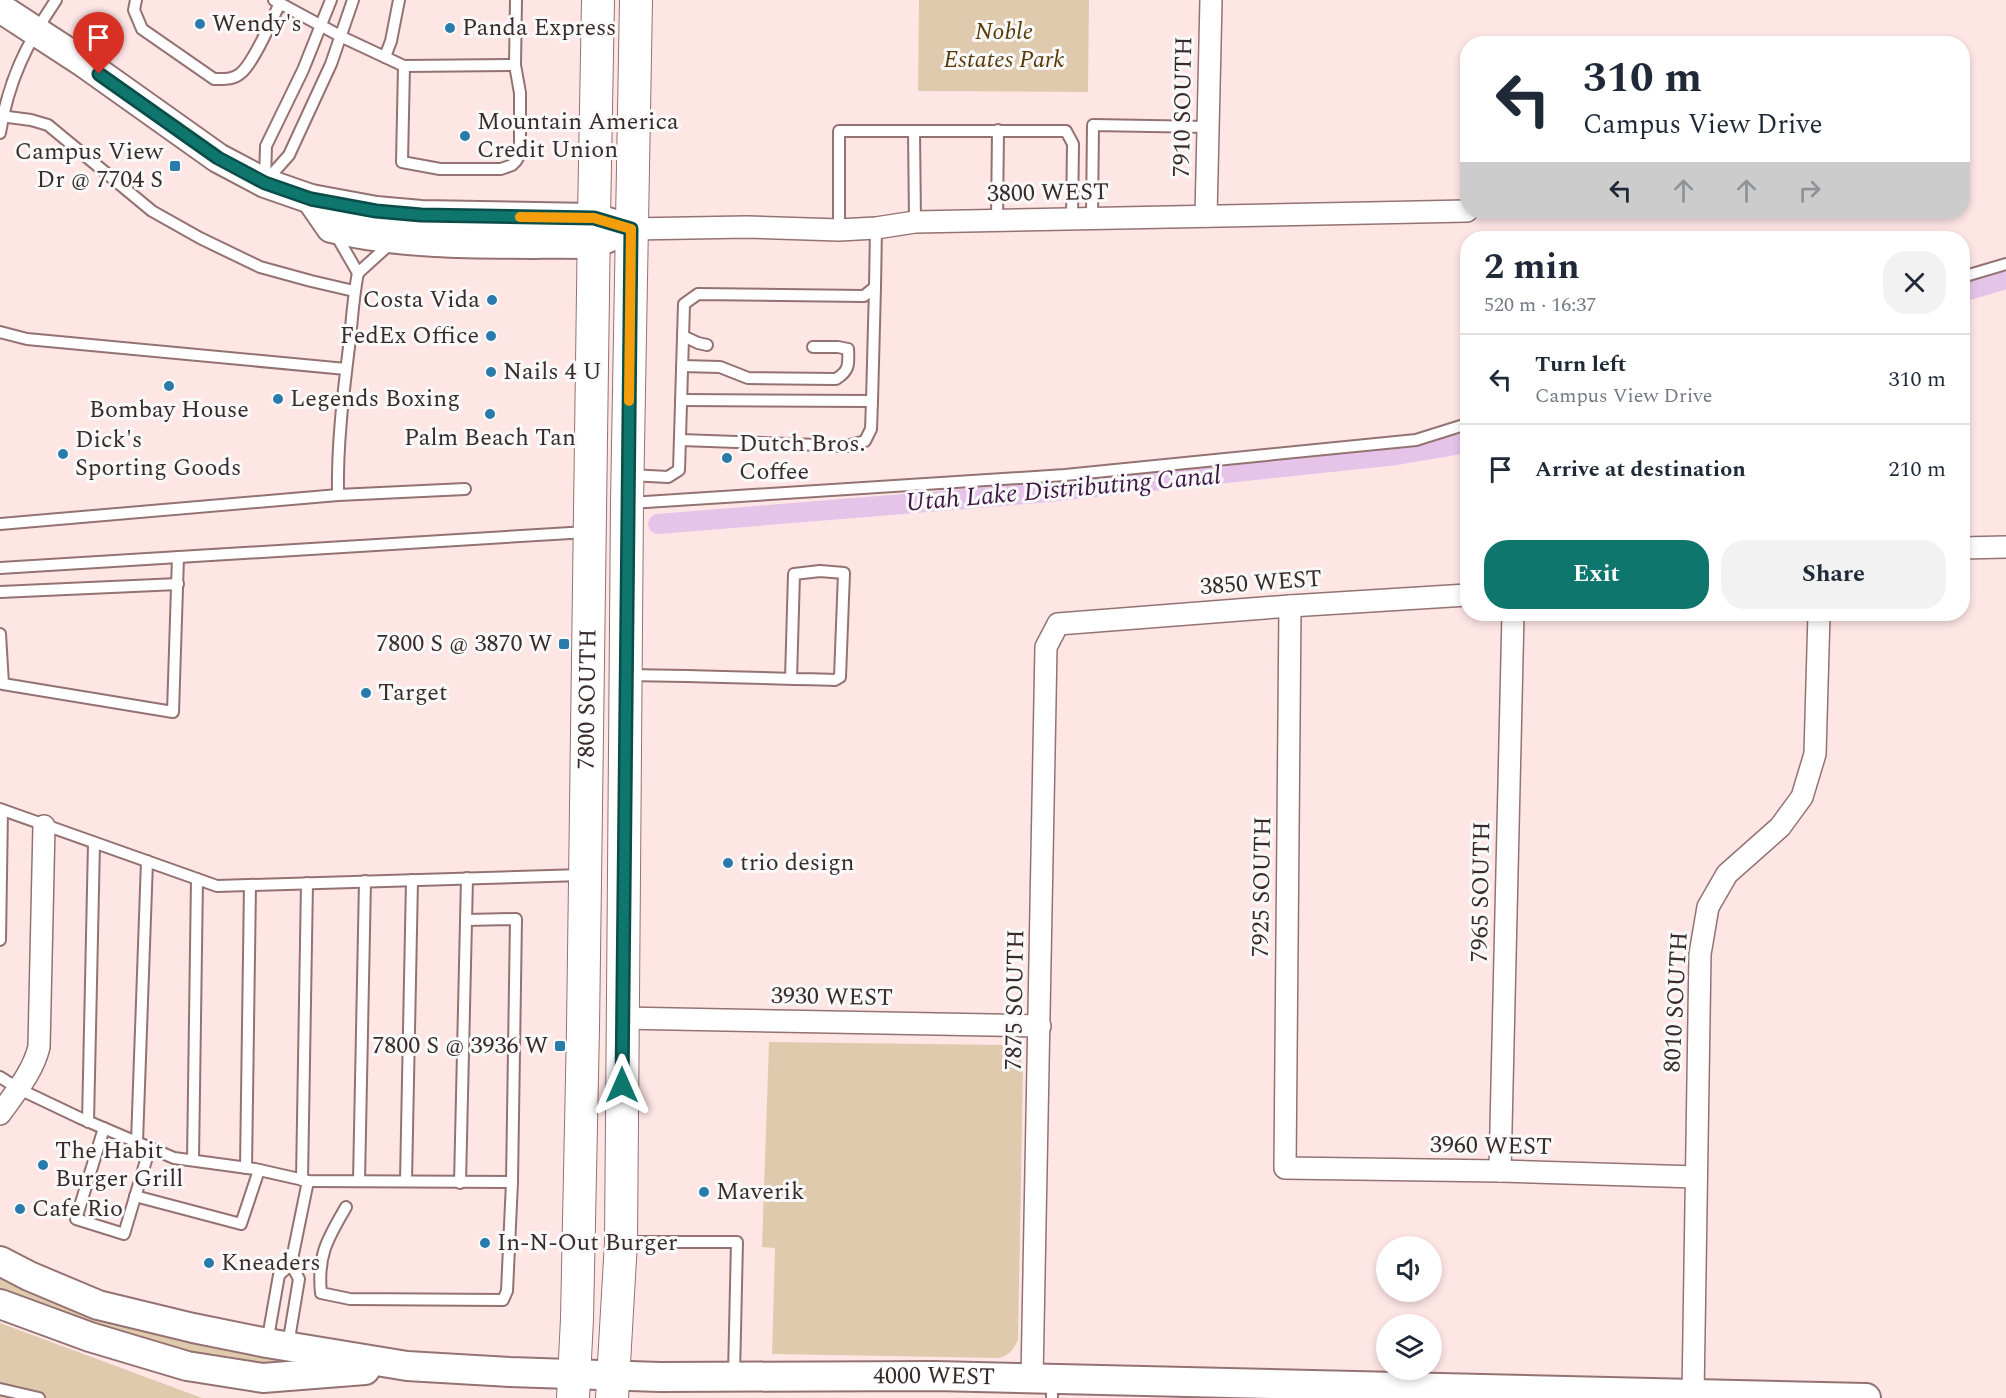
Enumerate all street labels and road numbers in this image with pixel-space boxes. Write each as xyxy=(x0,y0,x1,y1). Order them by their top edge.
street label: 7910 SOUTH xyxy=(1164,36,1202,178)
street label: 3800 WEST xyxy=(987,174,1109,212)
street label: 3850 WEST xyxy=(1199,561,1323,605)
street label: 7800 SOUTH xyxy=(569,628,606,770)
street label: 7925 SOUTH xyxy=(1243,816,1281,958)
street label: 7965 SOUTH xyxy=(1462,821,1500,963)
street label: 7875 SOUTH xyxy=(996,929,1034,1071)
street label: 8010 SOUTH xyxy=(1654,931,1698,1073)
street label: 3930 WEST xyxy=(771,978,893,1016)
street label: 3960 WEST xyxy=(1430,1127,1552,1165)
street label: 4000 WEST xyxy=(873,1358,996,1395)

